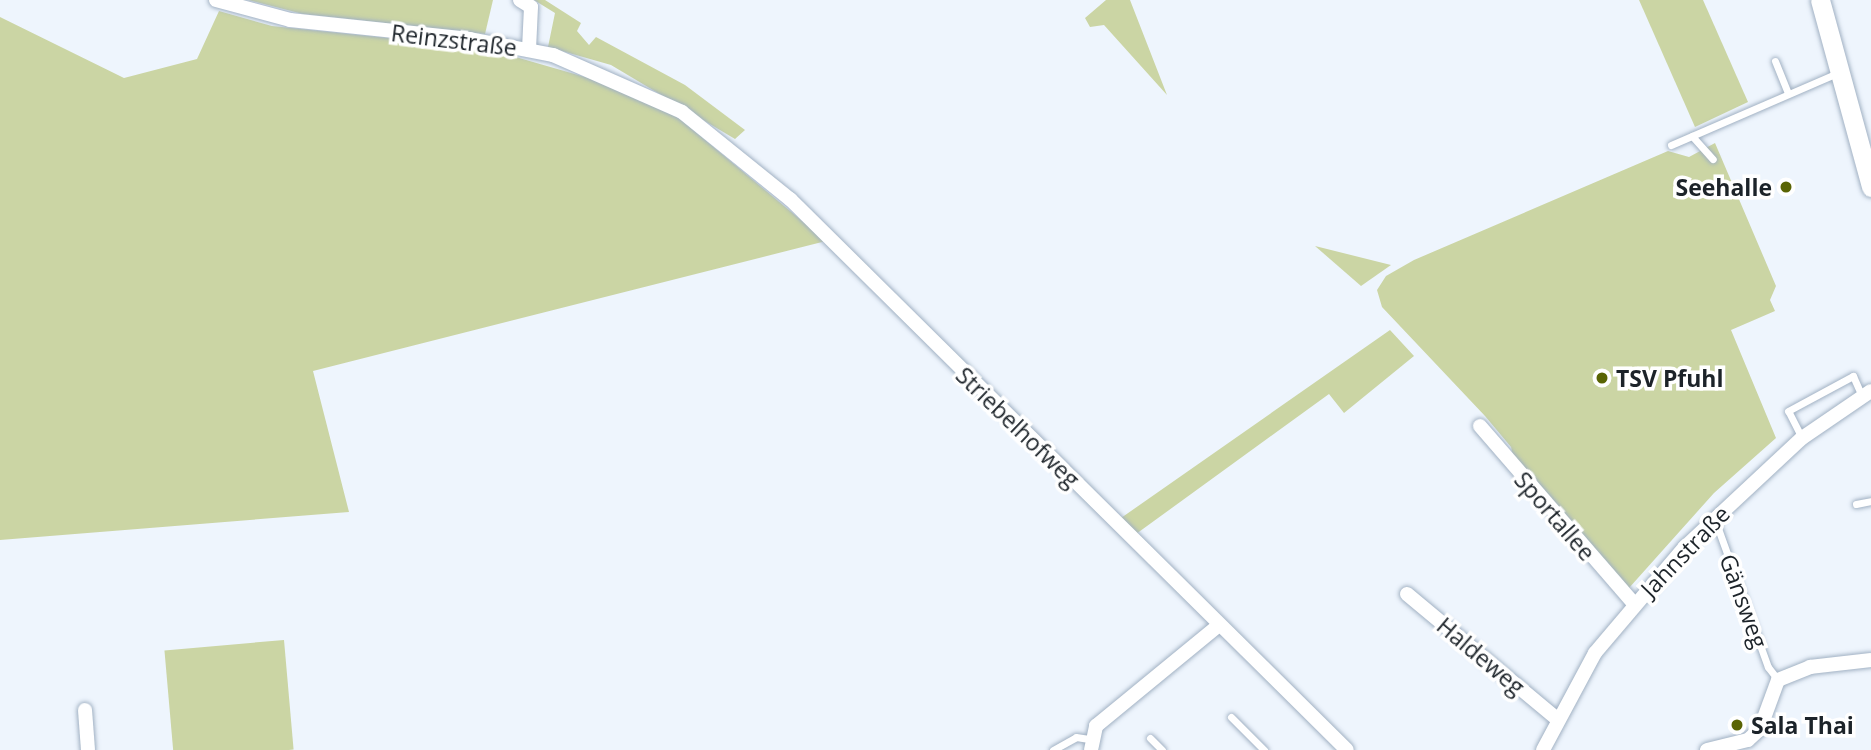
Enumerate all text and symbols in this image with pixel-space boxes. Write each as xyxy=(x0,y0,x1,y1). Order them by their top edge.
street label: Reinzstraße xyxy=(390,19,518,61)
place label: Seehalle xyxy=(1676,173,1772,201)
marker: Seehalle xyxy=(1778,179,1794,195)
street label: Striebelhofweg xyxy=(951,361,1085,493)
place label: TSV Pfuhl xyxy=(1616,364,1724,392)
marker: TSV Pfuhl xyxy=(1594,370,1610,386)
street label: Sportallee xyxy=(1509,466,1601,566)
street label: Jahnstraße xyxy=(1635,500,1735,602)
street label: Gänsweg xyxy=(1714,550,1774,652)
street label: Haldeweg xyxy=(1432,611,1530,701)
place label: Sala Thai xyxy=(1751,711,1854,739)
marker: Sala Thai xyxy=(1729,717,1745,733)

